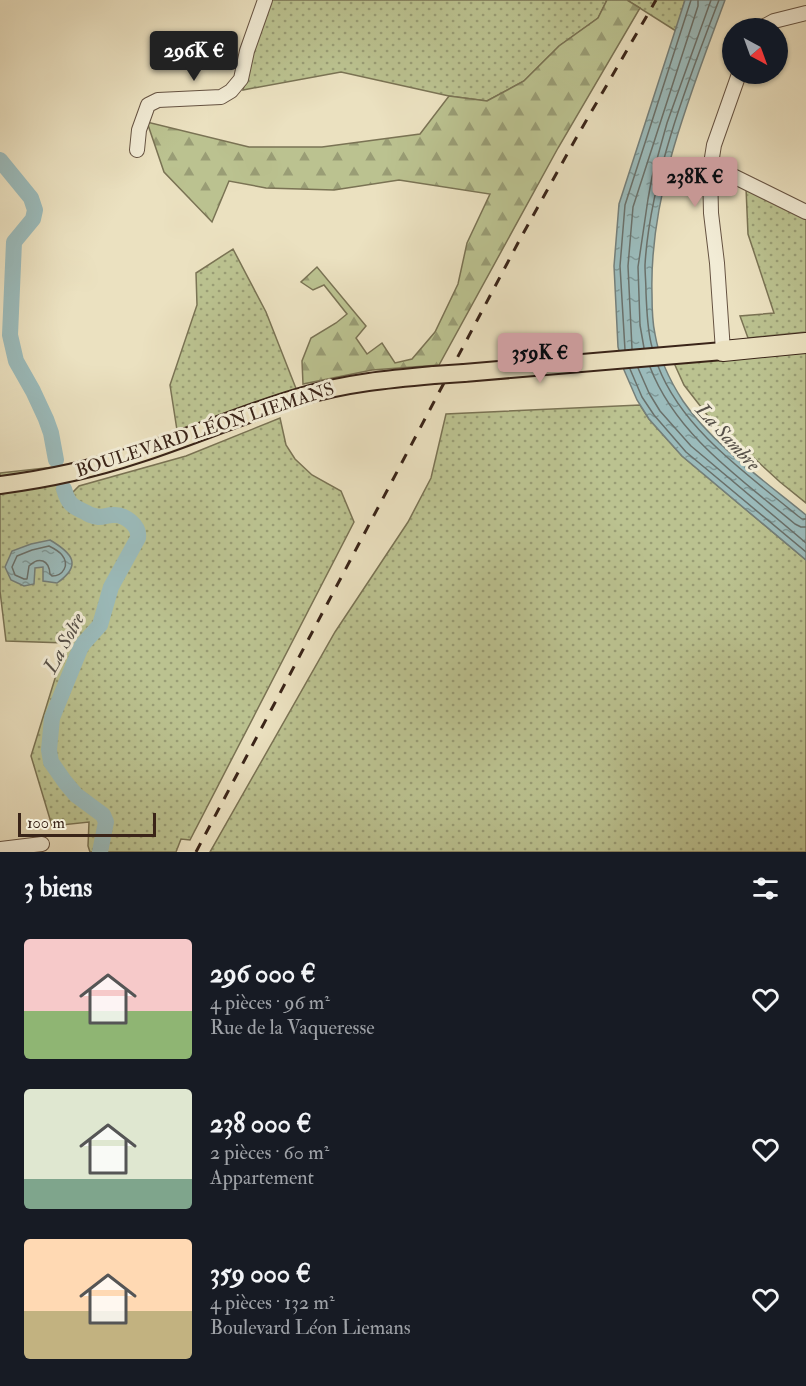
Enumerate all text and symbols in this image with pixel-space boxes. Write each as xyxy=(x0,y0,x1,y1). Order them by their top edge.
north arrow xyxy=(722,18,788,84)
map controls xyxy=(722,18,788,84)
pin: 296K € xyxy=(145,31,243,82)
text: 296K € xyxy=(164,38,224,63)
pin: 238K € xyxy=(646,157,744,208)
text: 238K € xyxy=(666,164,724,189)
pin: 359K € xyxy=(491,333,589,384)
text: 359K € xyxy=(512,340,568,365)
street label: BOULEVARD LÉON LIEMANS xyxy=(73,377,337,483)
water label: La Sambre xyxy=(690,397,766,476)
water label: La Solre xyxy=(37,608,90,678)
scale bar xyxy=(18,810,156,838)
text: 100 m xyxy=(27,813,65,833)
text: 3 biens xyxy=(24,872,92,904)
icon: filters xyxy=(749,872,782,905)
text: 296 000 € xyxy=(210,958,316,990)
icon: home xyxy=(72,963,144,1035)
icon: heart xyxy=(749,983,782,1016)
text: 4 pièces · 96 m² xyxy=(210,990,330,1015)
text: Rue de la Vaqueresse xyxy=(210,1015,375,1040)
text: 238 000 € xyxy=(210,1108,312,1140)
icon: home xyxy=(72,1113,144,1185)
icon: heart xyxy=(749,1133,782,1166)
text: 2 pièces · 60 m² xyxy=(210,1140,329,1165)
text: Appartement xyxy=(210,1165,314,1190)
text: 359 000 € xyxy=(210,1258,311,1290)
icon: home xyxy=(72,1263,144,1335)
icon: heart xyxy=(749,1283,782,1316)
text: 4 pièces · 132 m² xyxy=(210,1290,335,1315)
text: Boulevard Léon Liemans xyxy=(210,1315,411,1340)

